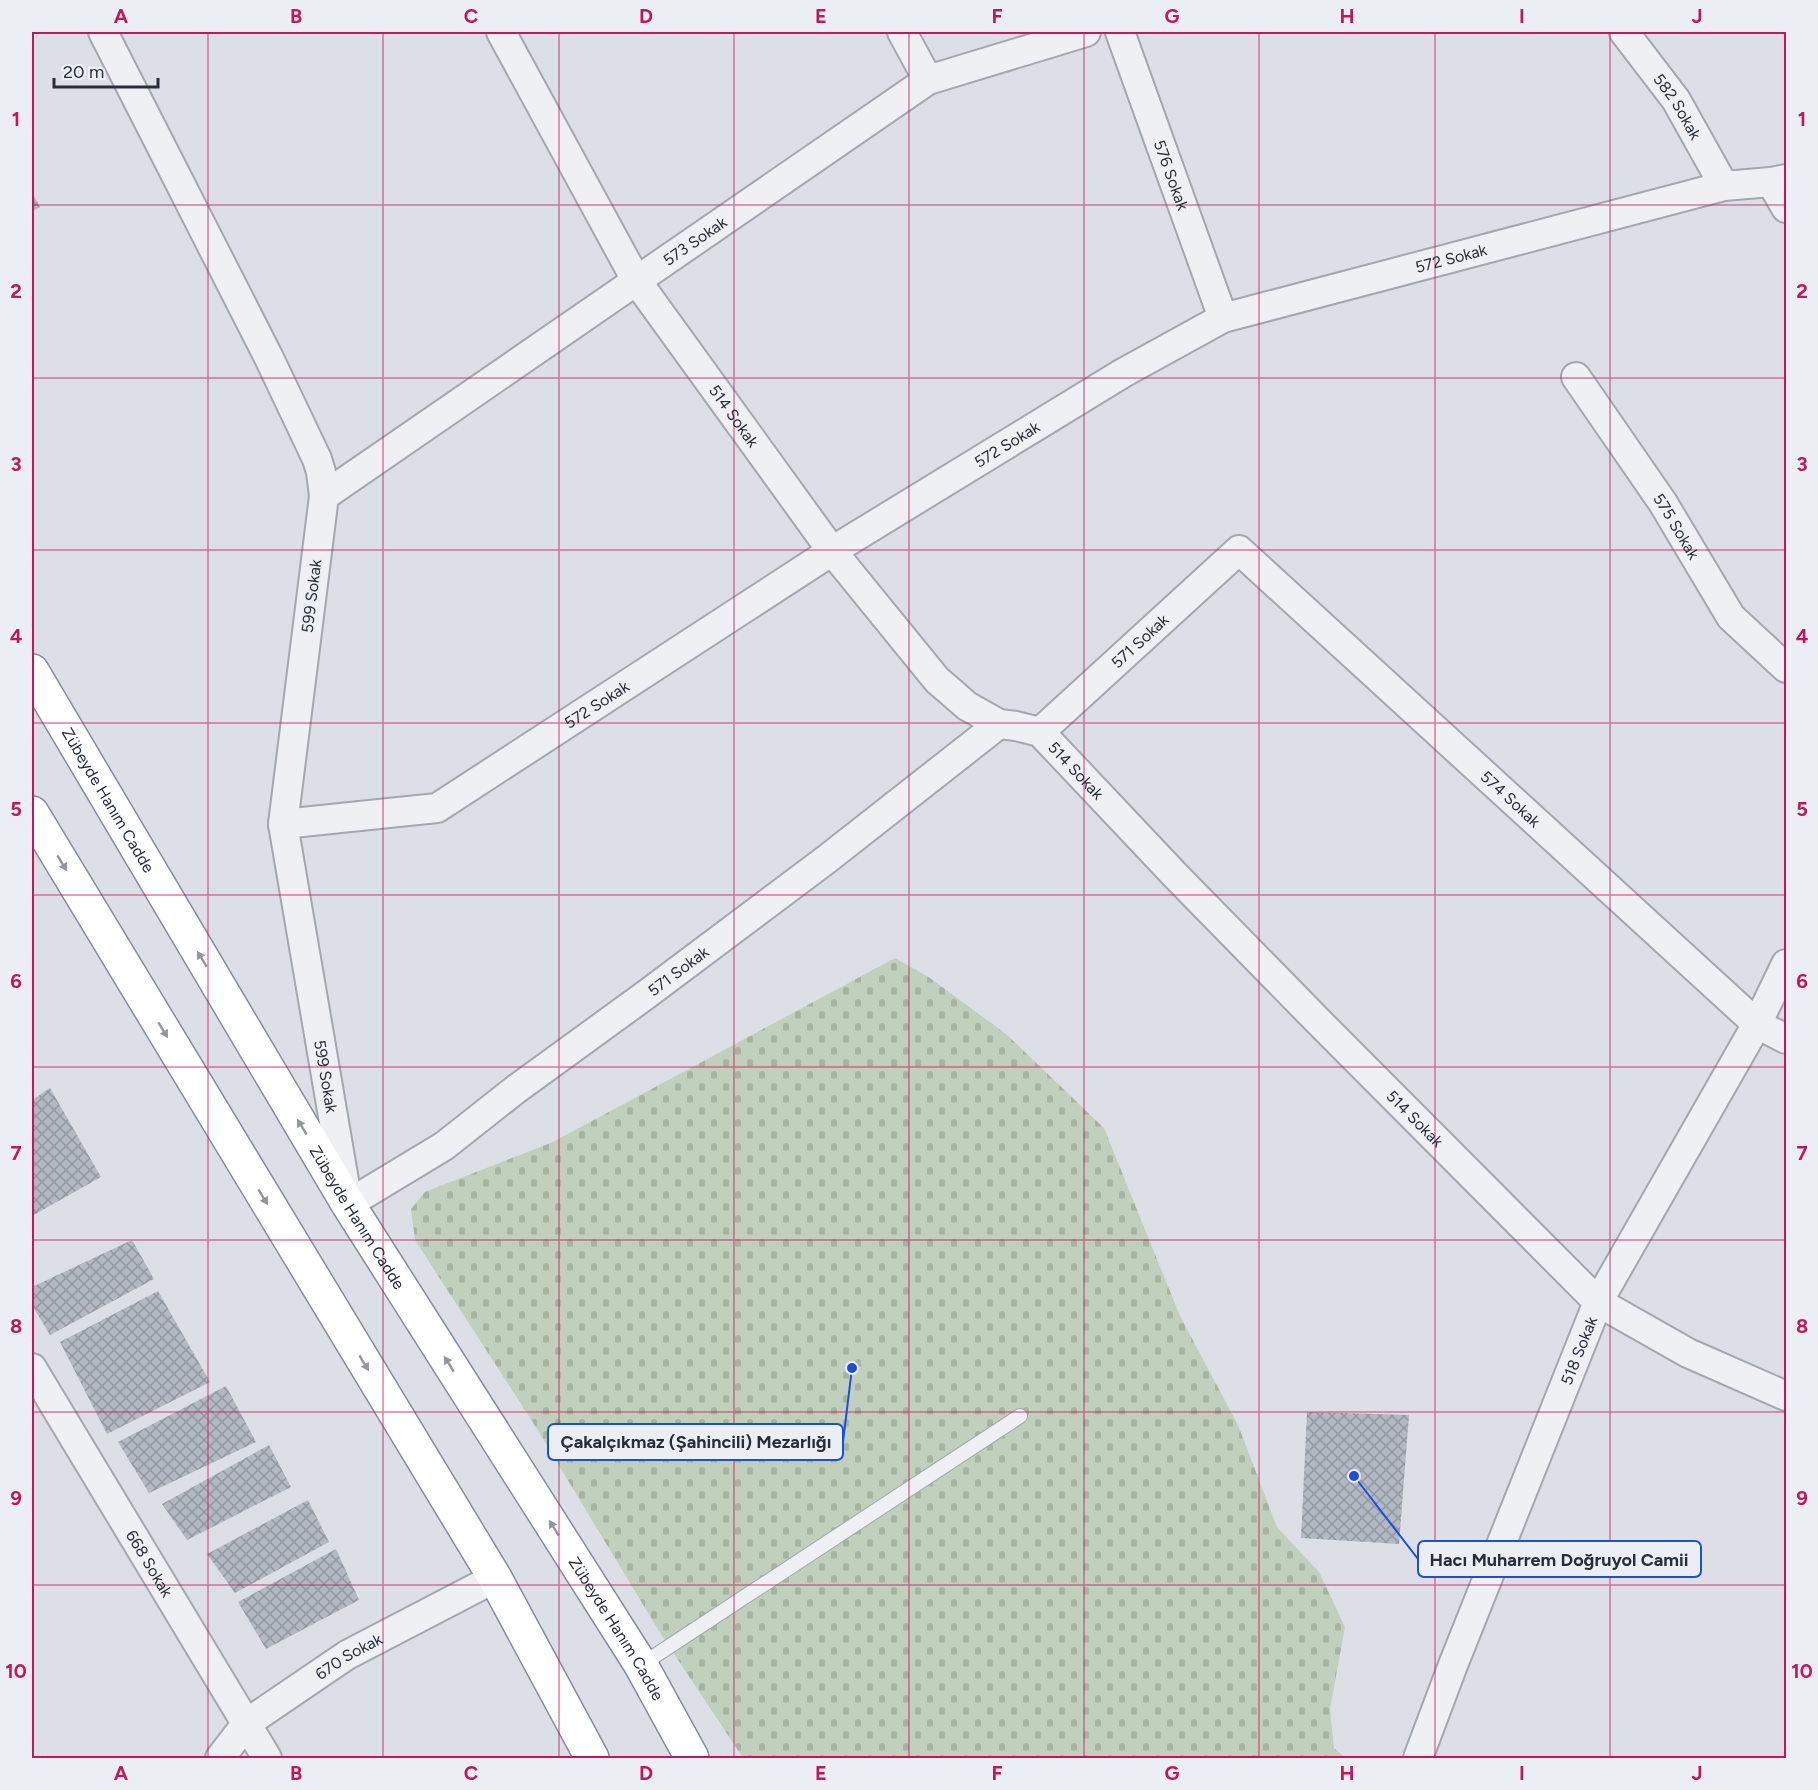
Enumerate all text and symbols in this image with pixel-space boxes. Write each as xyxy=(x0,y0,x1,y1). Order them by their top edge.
text: A xyxy=(114,4,129,28)
text: B xyxy=(290,4,302,28)
text: C xyxy=(464,4,478,28)
text: D xyxy=(639,4,653,28)
text: E xyxy=(815,4,827,28)
text: F xyxy=(991,4,1003,28)
text: G xyxy=(1165,4,1180,28)
text: H xyxy=(1340,4,1355,28)
text: I xyxy=(1519,4,1525,28)
text: J xyxy=(1691,4,1703,28)
scale bar xyxy=(54,51,158,89)
text: 20 m xyxy=(63,61,104,83)
street label: 582 Sokak xyxy=(1649,70,1705,143)
text: 1 xyxy=(12,107,20,131)
text: 1 xyxy=(1798,107,1806,131)
street label: 576 Sokak xyxy=(1150,137,1192,213)
street label: 573 Sokak xyxy=(659,212,731,270)
street label: 572 Sokak xyxy=(1413,240,1489,277)
text: 2 xyxy=(10,279,22,303)
text: 2 xyxy=(1796,279,1808,303)
street label: 514 Sokak xyxy=(705,381,763,451)
street label: 572 Sokak xyxy=(971,417,1044,472)
text: 3 xyxy=(10,452,22,476)
text: 3 xyxy=(1796,452,1808,476)
street label: 575 Sokak xyxy=(1649,490,1703,563)
street label: 599 Sokak xyxy=(298,558,325,634)
street label: 571 Sokak xyxy=(1107,610,1173,672)
text: 4 xyxy=(10,624,23,648)
text: 4 xyxy=(1796,624,1809,648)
street label: 572 Sokak xyxy=(561,677,633,733)
street label: Zübeyde Hanım Cadde xyxy=(58,724,158,876)
street label: 514 Sokak xyxy=(1044,738,1108,804)
street label: 574 Sokak xyxy=(1477,767,1544,831)
text: 5 xyxy=(10,797,22,821)
text: 5 xyxy=(1796,797,1808,821)
one-way arrow xyxy=(56,855,67,871)
street label: 571 Sokak xyxy=(644,942,713,1000)
one-way arrow xyxy=(197,951,208,967)
text: 6 xyxy=(10,969,22,993)
text: 6 xyxy=(1796,969,1808,993)
one-way arrow xyxy=(157,1022,168,1038)
street label: 599 Sokak xyxy=(310,1038,341,1115)
street label: 514 Sokak xyxy=(1382,1086,1447,1151)
one-way arrow xyxy=(296,1119,307,1135)
text: 7 xyxy=(10,1141,22,1165)
text: 7 xyxy=(1796,1141,1808,1165)
street label: Zübeyde Hanım Cadde xyxy=(306,1142,409,1293)
one-way arrow xyxy=(258,1189,269,1205)
street label: 518 Sokak xyxy=(1557,1313,1601,1388)
text: 8 xyxy=(10,1314,22,1338)
text: 8 xyxy=(1796,1314,1808,1338)
one-way arrow xyxy=(359,1355,370,1371)
one-way arrow xyxy=(444,1356,455,1372)
callout: Çakalçıkmaz (Şahincili) Mezarlığı xyxy=(548,1424,843,1460)
text: Çakalçıkmaz (Şahincili) Mezarlığı xyxy=(561,1431,831,1453)
text: 9 xyxy=(10,1486,22,1510)
text: 9 xyxy=(1796,1486,1808,1510)
one-way arrow xyxy=(549,1520,560,1536)
street label: 668 Sokak xyxy=(122,1527,177,1601)
callout: Hacı Muharrem Doğruyol Camii xyxy=(1418,1541,1701,1577)
text: Hacı Muharrem Doğruyol Camii xyxy=(1430,1549,1688,1571)
street label: Zübeyde Hanım Cadde xyxy=(565,1553,668,1704)
street label: 670 Sokak xyxy=(312,1629,386,1684)
text: 10 xyxy=(5,1659,27,1683)
text: 10 xyxy=(1791,1659,1813,1683)
text: A xyxy=(114,1761,129,1785)
text: B xyxy=(290,1761,302,1785)
text: C xyxy=(464,1761,478,1785)
text: D xyxy=(639,1761,653,1785)
text: E xyxy=(815,1761,827,1785)
text: F xyxy=(991,1761,1003,1785)
text: G xyxy=(1165,1761,1180,1785)
text: H xyxy=(1340,1761,1355,1785)
text: I xyxy=(1519,1761,1525,1785)
text: J xyxy=(1691,1761,1703,1785)

